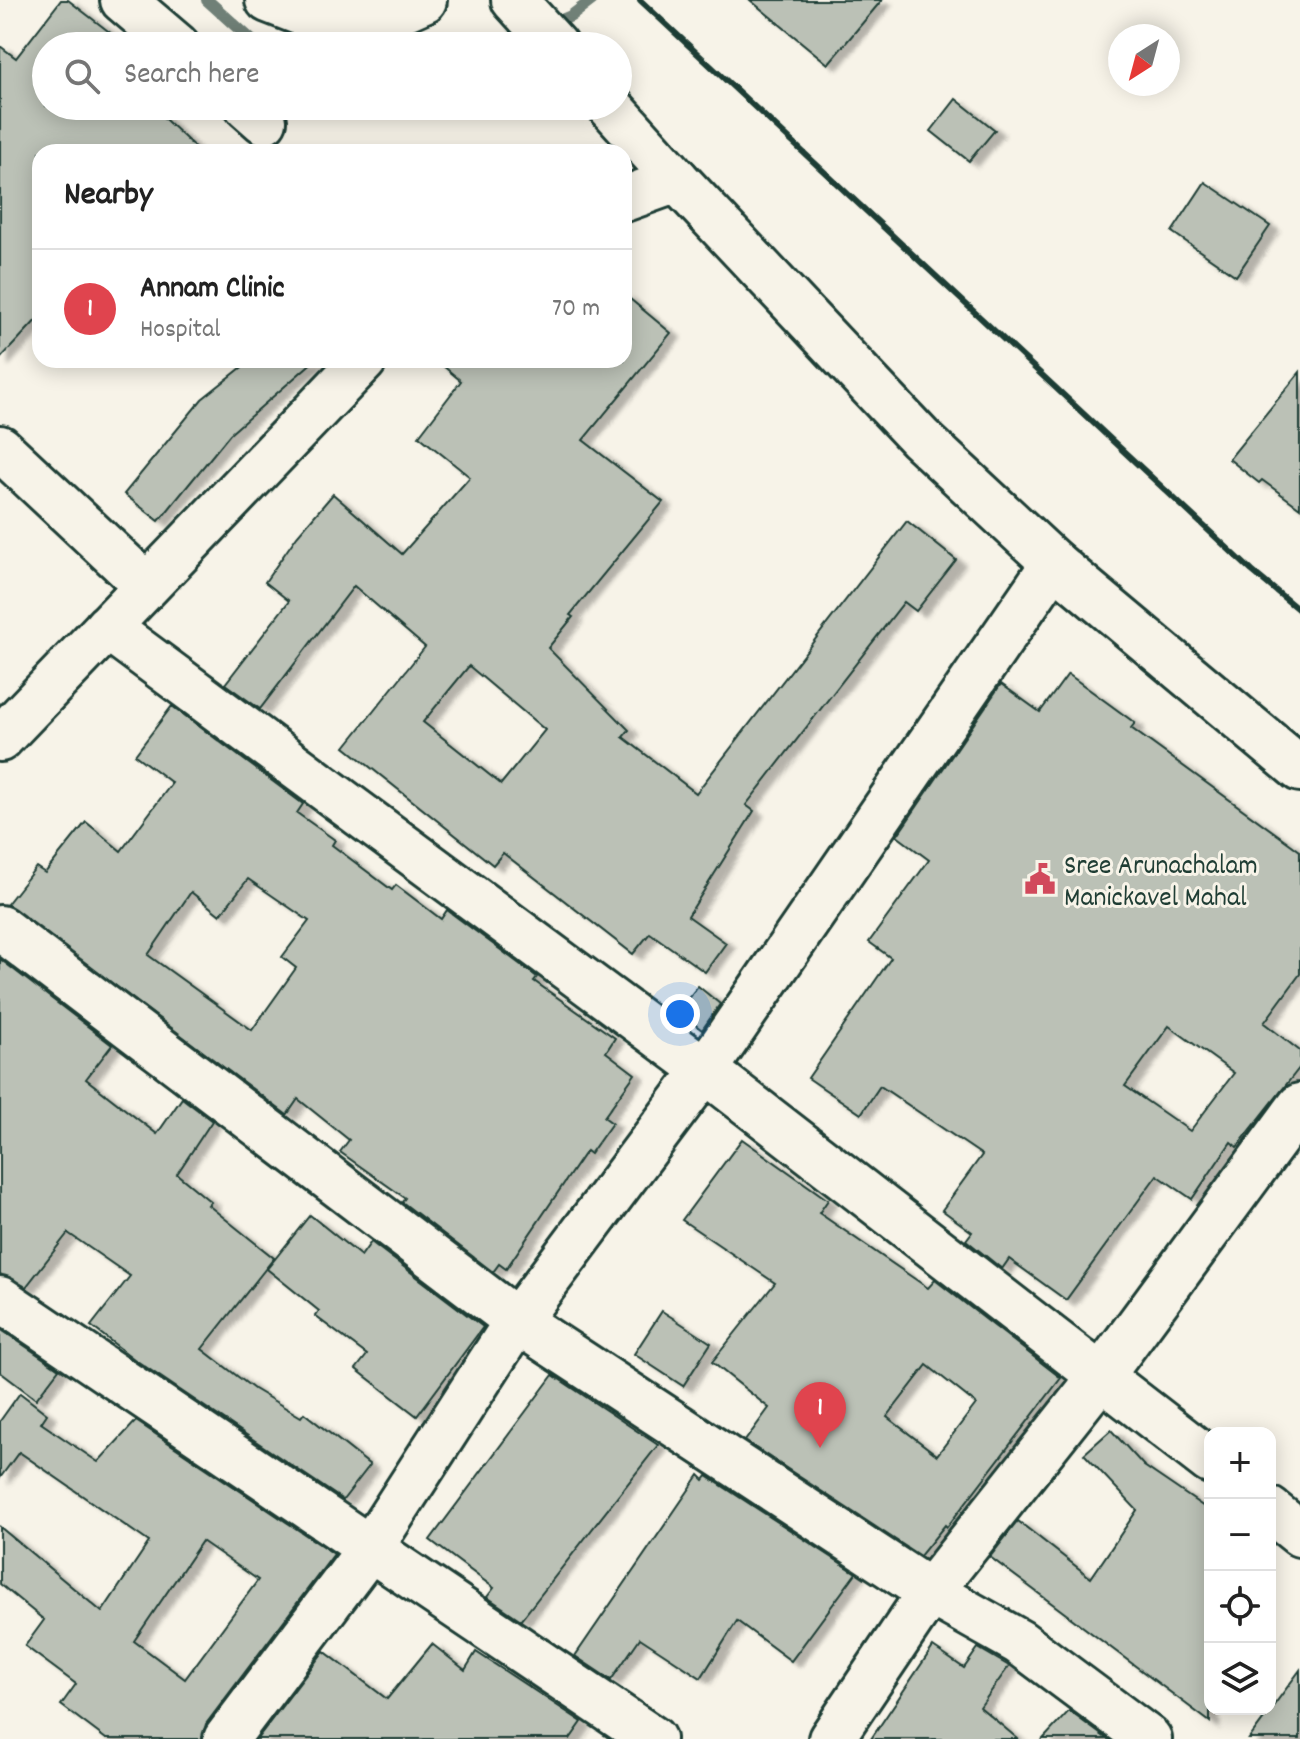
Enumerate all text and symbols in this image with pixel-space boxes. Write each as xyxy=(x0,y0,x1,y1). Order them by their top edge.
north arrow xyxy=(1108,24,1180,96)
search box xyxy=(32,32,632,120)
icon: search xyxy=(60,54,104,98)
text: Search here xyxy=(124,55,260,98)
text: Nearby xyxy=(64,172,153,221)
text: Annam Clinic xyxy=(140,269,285,312)
text: 1 xyxy=(87,291,93,328)
text: 70 m xyxy=(552,291,600,328)
text: Hospital xyxy=(140,312,221,349)
place label: Sree Arunachalam Manickavel Mahal xyxy=(1064,848,1258,920)
public building icon: Sree Arunachalam Manickavel Mahal xyxy=(1023,862,1057,896)
your location xyxy=(660,994,700,1034)
pin: 1 xyxy=(794,1382,846,1448)
map controls xyxy=(1204,1427,1276,1715)
button: + xyxy=(1204,1427,1276,1499)
button: − xyxy=(1204,1499,1276,1571)
button: locate xyxy=(1204,1571,1276,1643)
button: layers xyxy=(1204,1643,1276,1715)

